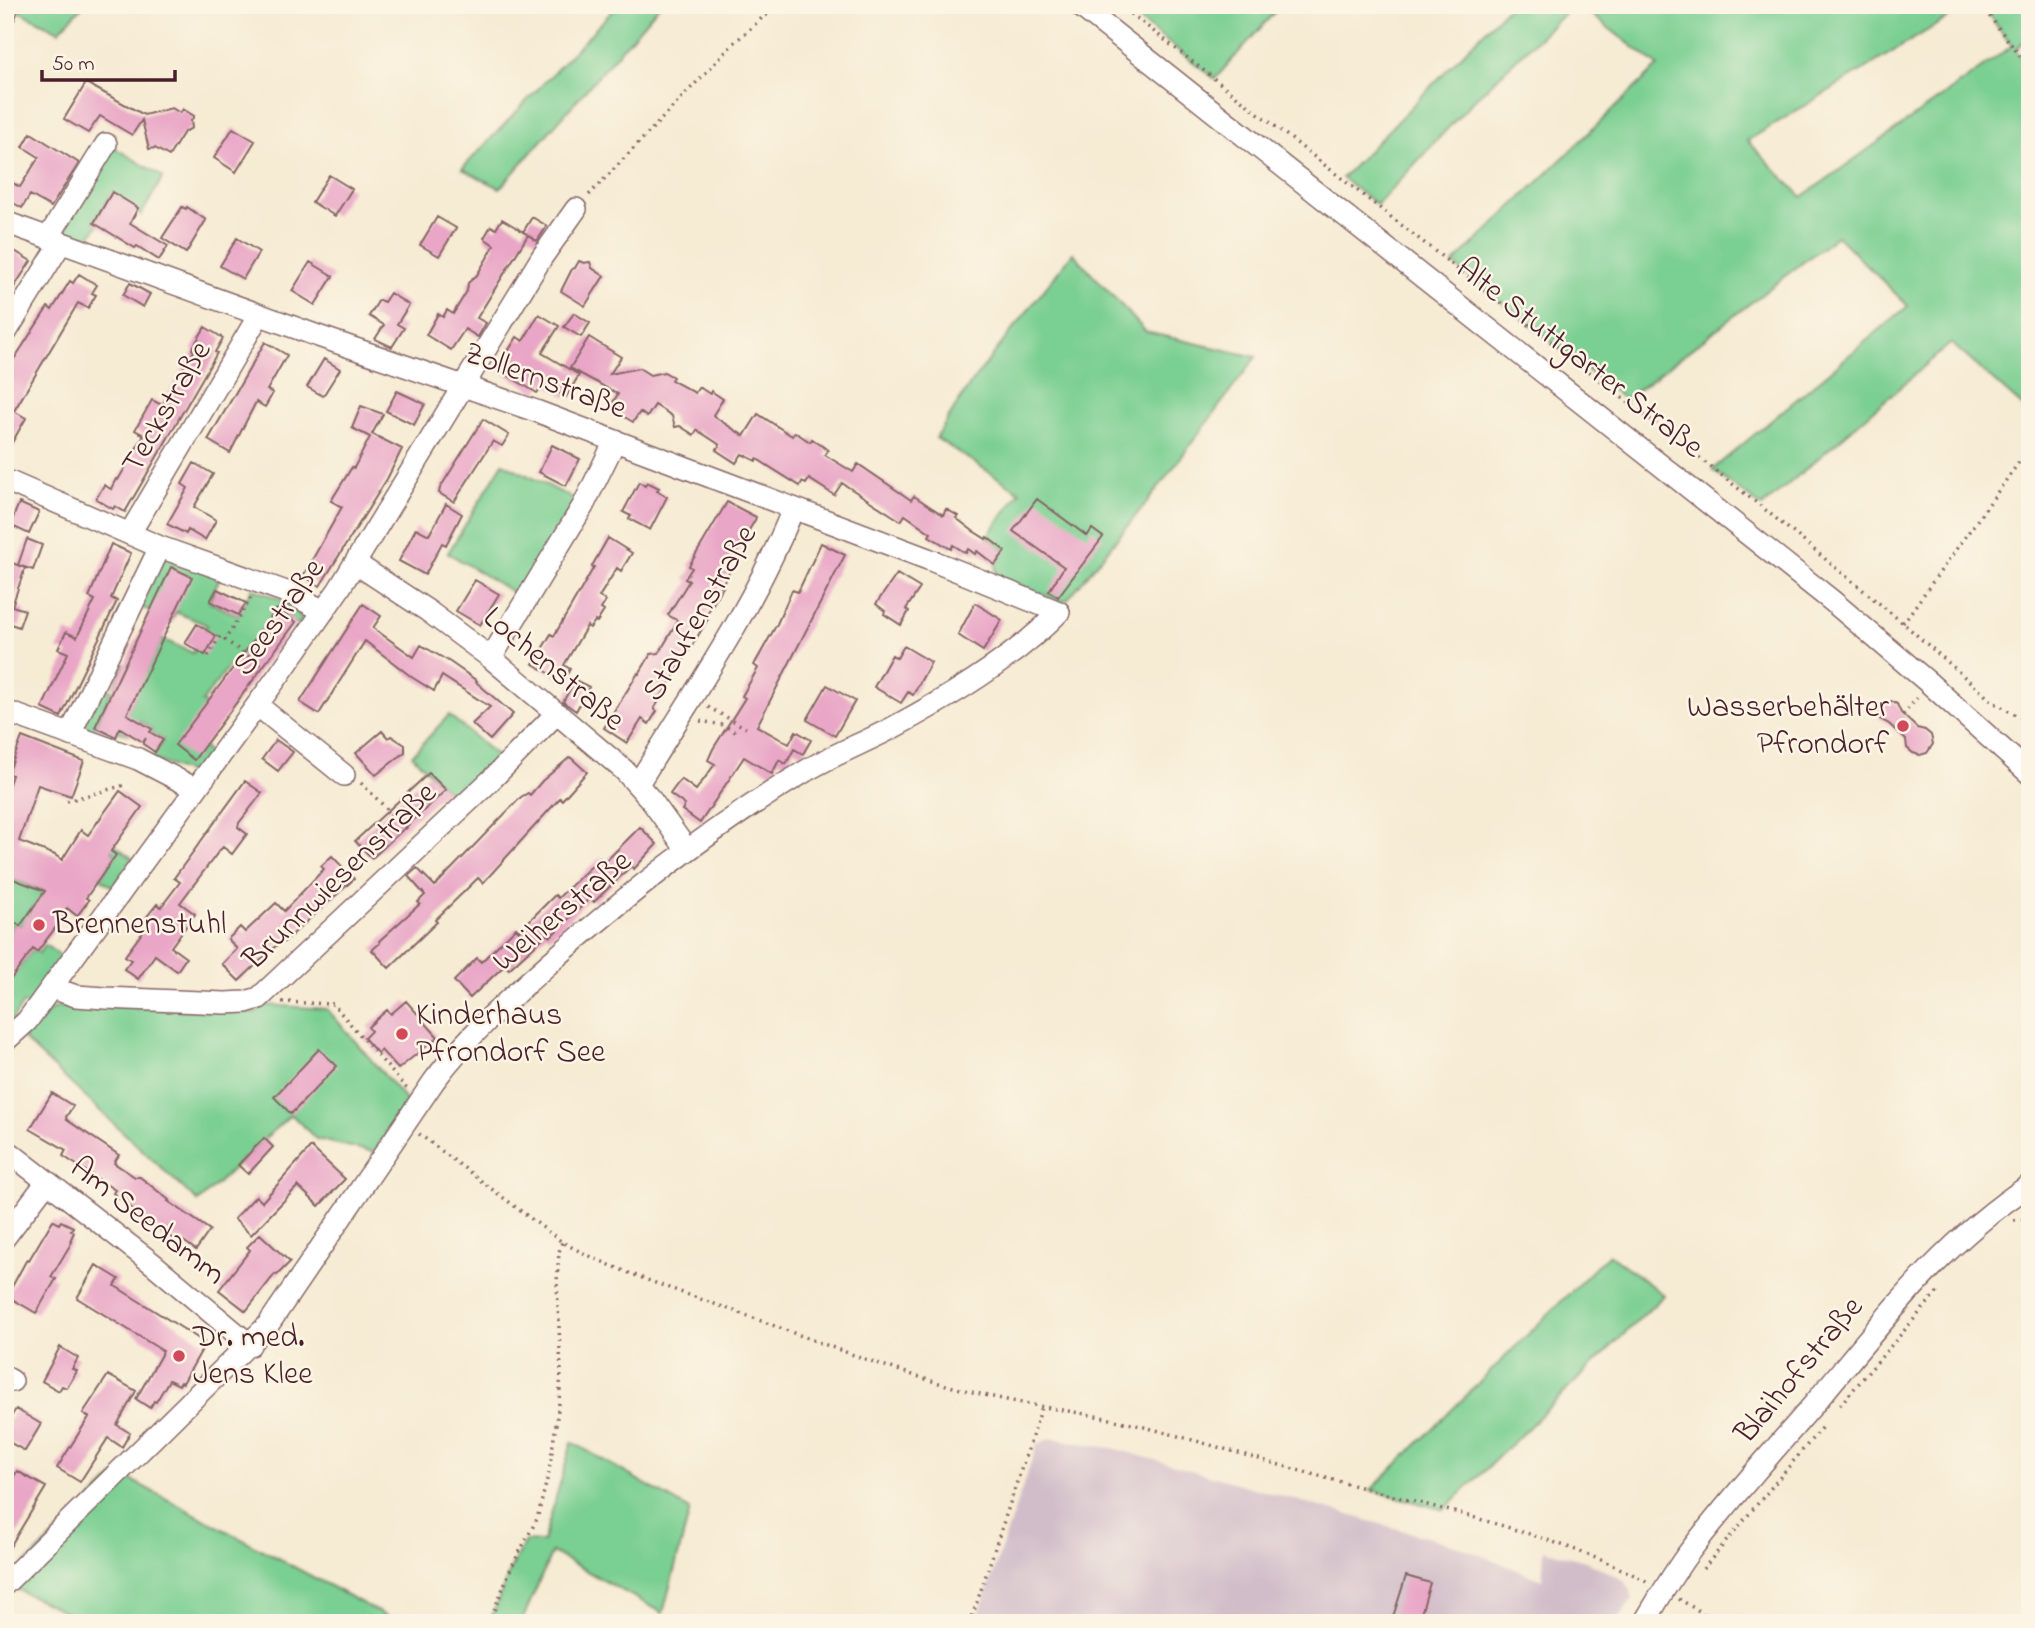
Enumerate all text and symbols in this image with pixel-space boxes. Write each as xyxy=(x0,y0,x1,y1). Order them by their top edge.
scale bar xyxy=(42,38,175,82)
text: 50 m xyxy=(52,50,95,80)
street label: Alte Stuttgarter Straße xyxy=(1445,247,1714,471)
street label: Zollernstraße xyxy=(457,331,634,433)
street label: Teckstraße xyxy=(111,332,225,483)
street label: Staufenstraße xyxy=(631,516,771,711)
street label: Seestraße xyxy=(222,549,338,687)
street label: Lochenstraße xyxy=(472,596,635,744)
place label: Wasserbehälter Pfrondorf xyxy=(1687,685,1889,769)
marker: Wasserbehälter Pfrondorf xyxy=(1895,718,1911,734)
street label: Brunnwiesenstraße xyxy=(233,771,449,983)
street label: Weiherstraße xyxy=(483,839,644,985)
place label: Brennenstuhl xyxy=(52,902,226,949)
marker: Brennenstuhl xyxy=(31,917,47,933)
place label: Kinderhaus Pfrondorf See xyxy=(416,993,606,1077)
marker: Kinderhaus Pfrondorf See xyxy=(394,1026,410,1042)
street label: Am Seedamm xyxy=(59,1146,235,1298)
street label: Blaihofstraße xyxy=(1723,1286,1876,1456)
place label: Dr. med. Jens Klee xyxy=(192,1315,313,1399)
marker: Dr. med. Jens Klee xyxy=(171,1348,187,1364)

